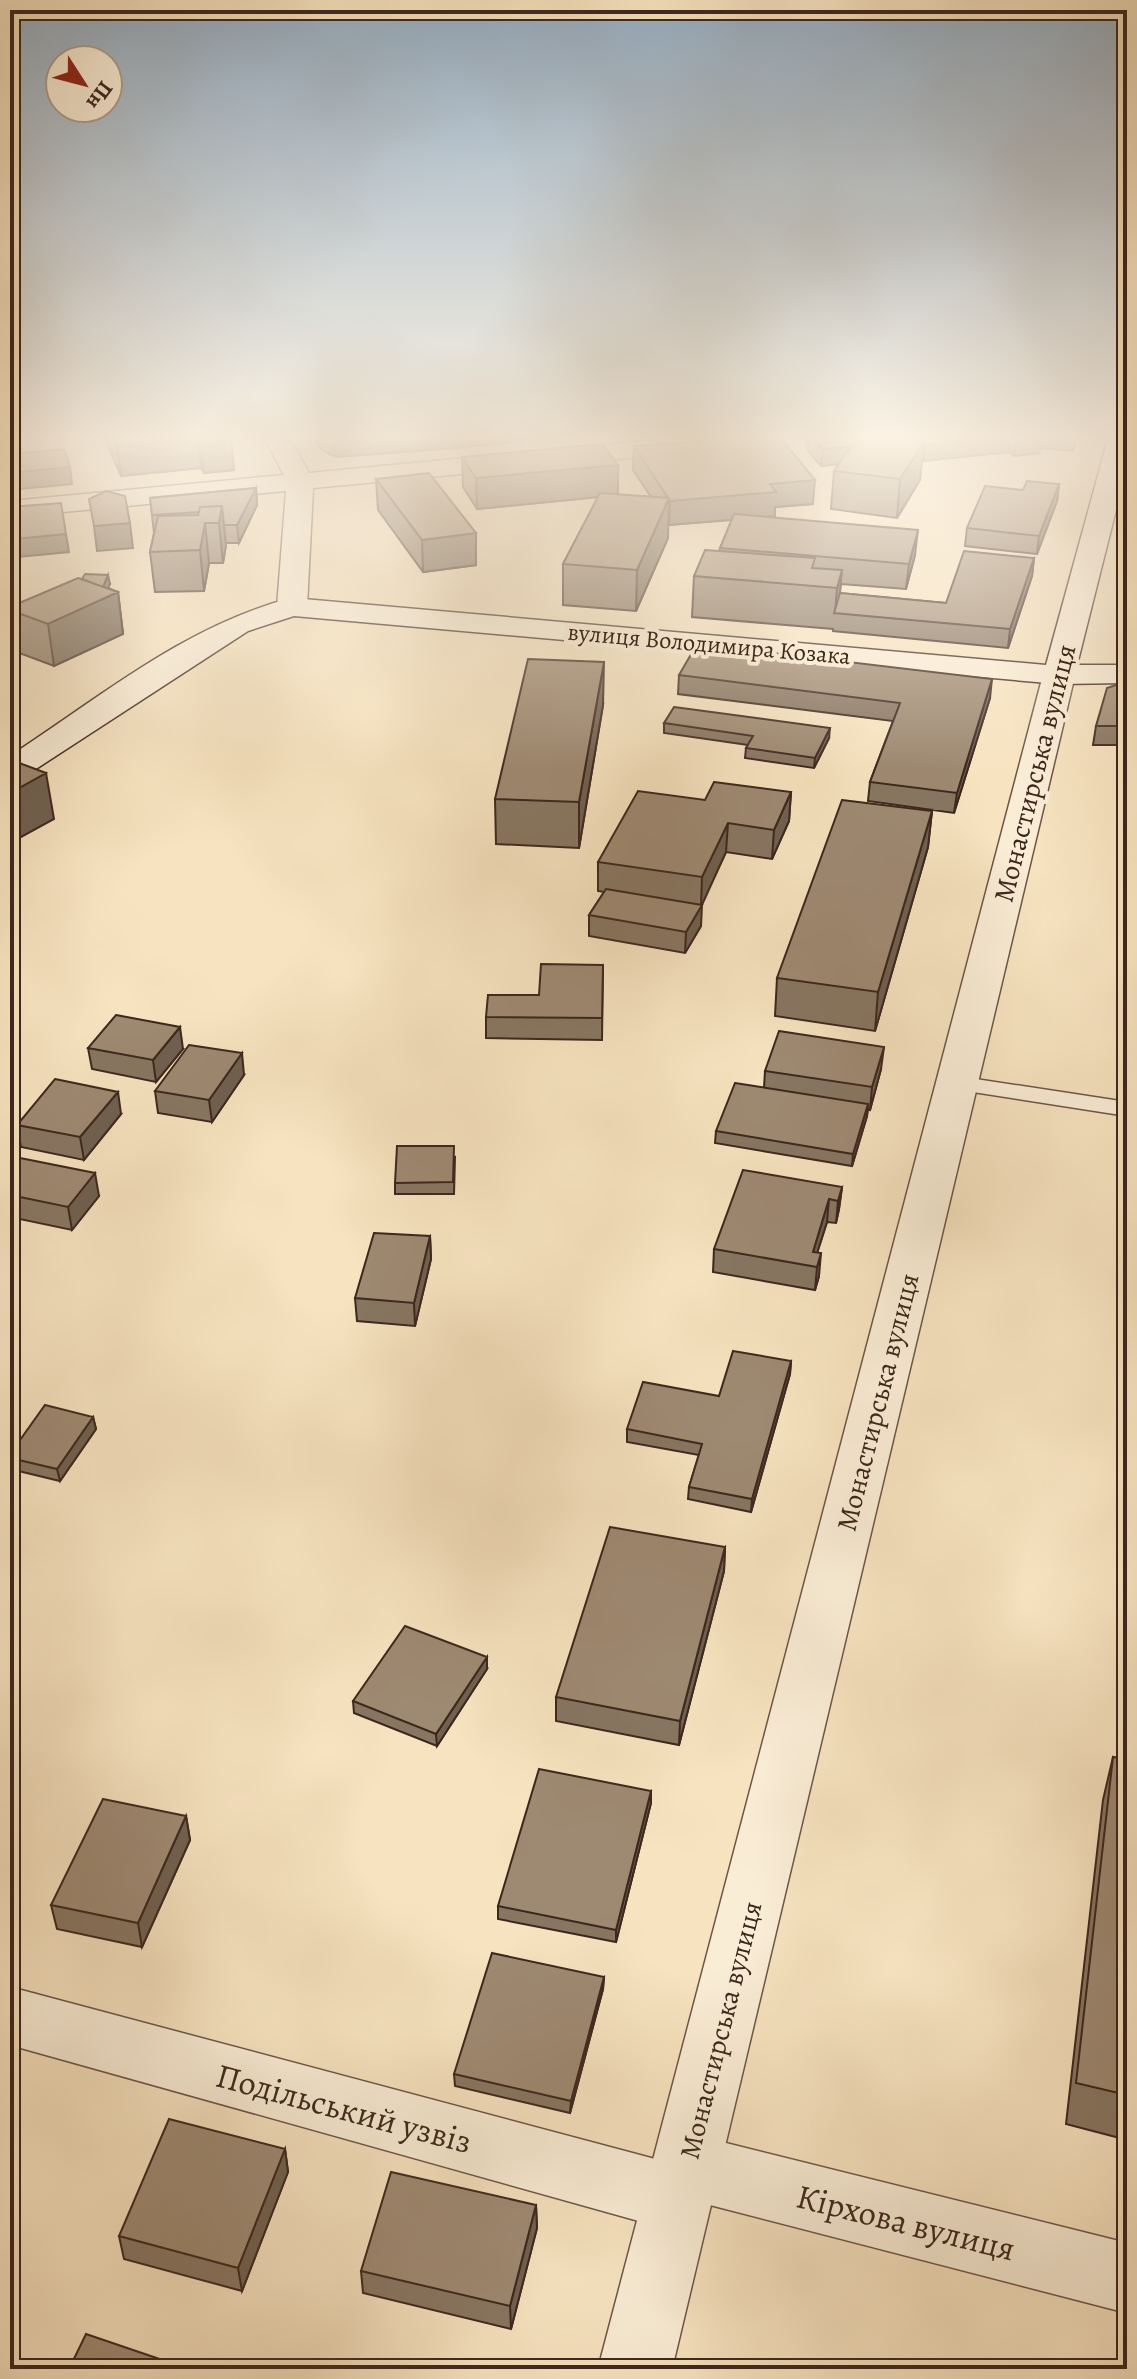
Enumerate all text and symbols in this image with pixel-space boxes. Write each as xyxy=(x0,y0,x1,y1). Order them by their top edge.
north arrow xyxy=(44,44,124,124)
text: Пн xyxy=(79,75,120,116)
street label: вулиця Володимира Козака xyxy=(566,616,852,672)
street label: Монастирська вулиця xyxy=(985,640,1085,906)
street label: Монастирська вулиця xyxy=(828,1269,928,1535)
street label: Монастирська вулиця xyxy=(671,1897,771,2163)
street label: Подільський узвіз xyxy=(211,2052,477,2165)
street label: Кірхова вулиця xyxy=(792,2173,1020,2272)

